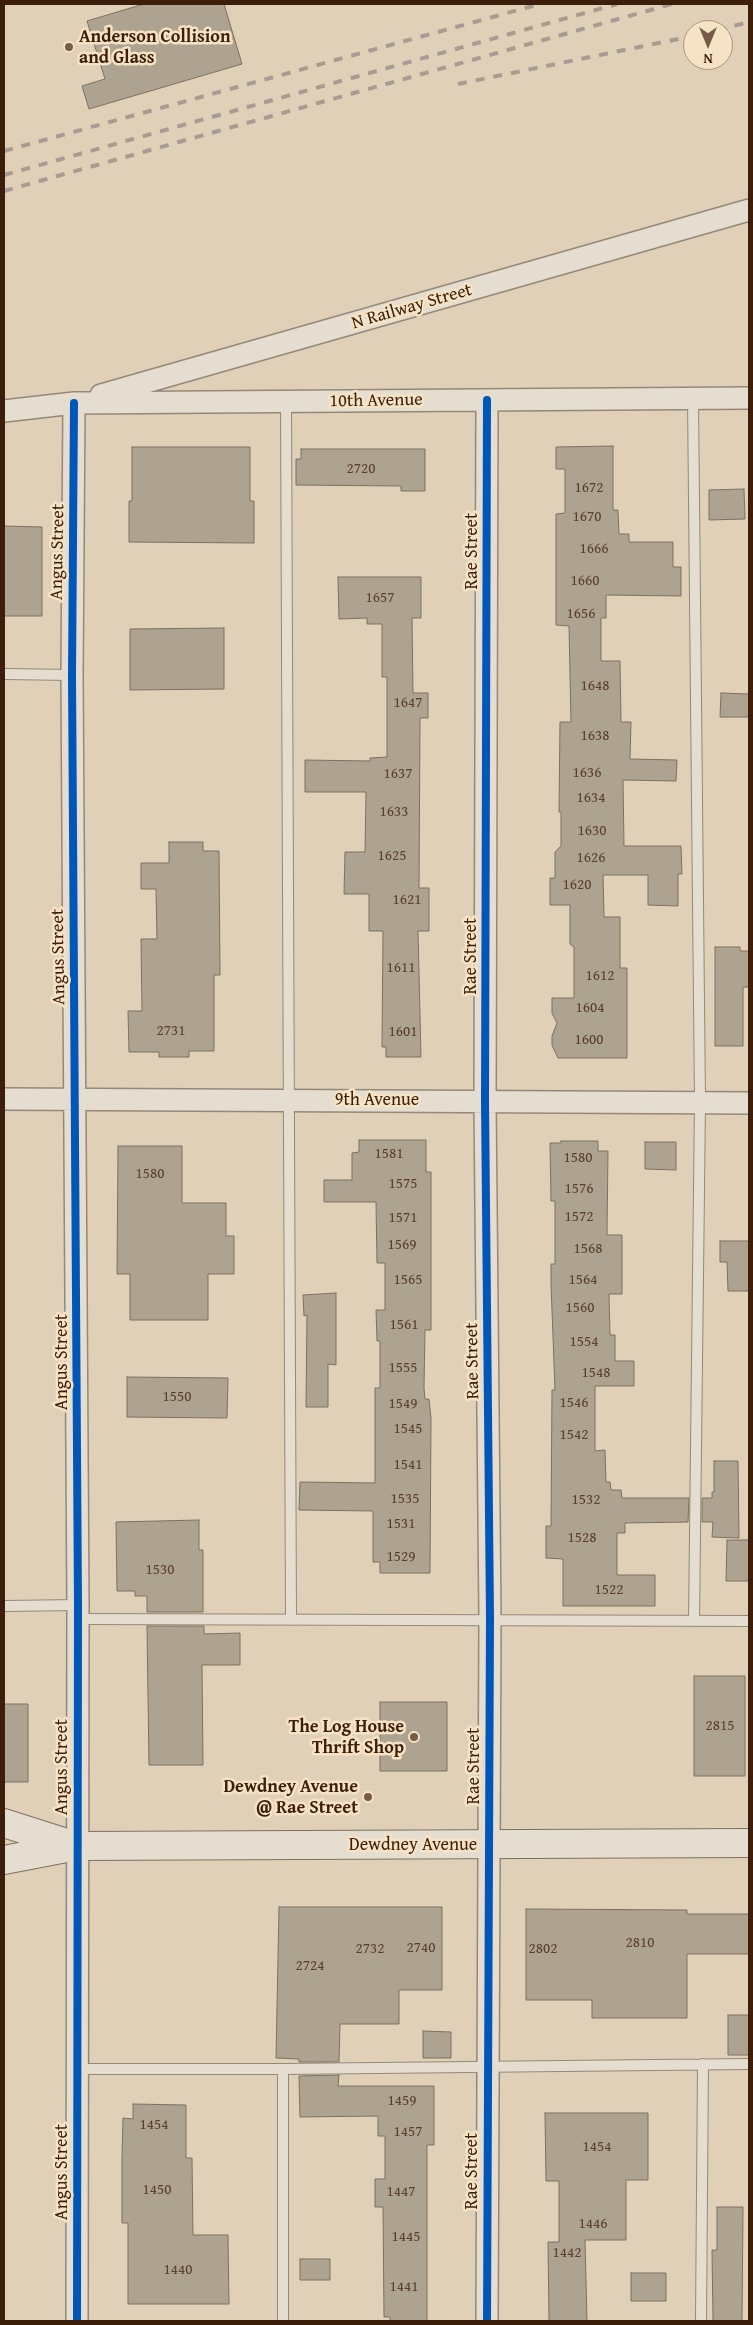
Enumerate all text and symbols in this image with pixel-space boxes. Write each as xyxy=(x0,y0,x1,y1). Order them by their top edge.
north arrow xyxy=(683,20,733,70)
place label: Anderson Collision and Glass xyxy=(79,26,231,68)
marker: Anderson Collision and Glass xyxy=(63,41,75,53)
text: N xyxy=(703,49,713,69)
street label: N Railway Street xyxy=(349,280,475,334)
street label: 10th Avenue xyxy=(329,389,423,413)
house number: 2720 xyxy=(347,460,375,478)
house number: 1672 xyxy=(575,479,603,497)
street label: Angus Street xyxy=(46,504,70,600)
house number: 1670 xyxy=(573,508,601,526)
street label: Rae Street xyxy=(461,513,483,589)
house number: 1666 xyxy=(580,540,608,558)
house number: 1660 xyxy=(571,572,599,590)
house number: 1657 xyxy=(366,589,394,607)
house number: 1656 xyxy=(567,605,595,623)
house number: 1648 xyxy=(581,677,609,695)
house number: 1647 xyxy=(394,694,422,712)
house number: 1638 xyxy=(581,727,609,745)
house number: 1636 xyxy=(573,764,601,782)
house number: 1637 xyxy=(384,765,412,783)
house number: 1634 xyxy=(577,789,605,807)
house number: 1633 xyxy=(380,803,408,821)
house number: 1630 xyxy=(578,822,606,840)
house number: 1625 xyxy=(378,847,406,865)
house number: 1626 xyxy=(577,849,605,867)
house number: 1620 xyxy=(563,876,591,894)
house number: 1621 xyxy=(393,891,421,909)
street label: Angus Street xyxy=(47,909,71,1005)
street label: Rae Street xyxy=(460,918,482,994)
house number: 1611 xyxy=(387,959,415,977)
house number: 1612 xyxy=(586,967,614,985)
house number: 1604 xyxy=(576,999,604,1017)
house number: 2731 xyxy=(157,1022,185,1040)
house number: 1601 xyxy=(389,1023,417,1041)
house number: 1600 xyxy=(575,1031,603,1049)
street label: 9th Avenue xyxy=(335,1089,419,1111)
house number: 1581 xyxy=(375,1145,403,1163)
house number: 1580 xyxy=(564,1149,592,1167)
house number: 1580 xyxy=(136,1165,164,1183)
house number: 1575 xyxy=(389,1175,417,1193)
house number: 1576 xyxy=(565,1180,593,1198)
house number: 1572 xyxy=(565,1208,593,1226)
house number: 1571 xyxy=(389,1209,417,1227)
house number: 1569 xyxy=(388,1236,416,1254)
house number: 1568 xyxy=(574,1240,602,1258)
house number: 1565 xyxy=(394,1271,422,1289)
house number: 1564 xyxy=(569,1271,597,1289)
house number: 1560 xyxy=(566,1299,594,1317)
street label: Angus Street xyxy=(51,1314,73,1410)
house number: 1561 xyxy=(390,1316,418,1334)
street label: Rae Street xyxy=(462,1322,484,1400)
house number: 1554 xyxy=(570,1333,598,1351)
house number: 1555 xyxy=(389,1359,417,1377)
house number: 1548 xyxy=(582,1364,610,1382)
house number: 1550 xyxy=(163,1388,191,1406)
house number: 1546 xyxy=(560,1394,588,1412)
house number: 1549 xyxy=(389,1395,417,1413)
house number: 1545 xyxy=(394,1420,422,1438)
house number: 1542 xyxy=(560,1426,588,1444)
house number: 1541 xyxy=(394,1456,422,1474)
house number: 1535 xyxy=(391,1490,419,1508)
house number: 1532 xyxy=(572,1491,600,1509)
house number: 1531 xyxy=(387,1515,415,1533)
house number: 1528 xyxy=(568,1529,596,1547)
house number: 1529 xyxy=(387,1548,415,1566)
house number: 1530 xyxy=(146,1561,174,1579)
house number: 1522 xyxy=(595,1581,623,1599)
place label: The Log House Thrift Shop xyxy=(289,1716,404,1758)
house number: 2815 xyxy=(706,1717,734,1735)
street label: Angus Street xyxy=(51,1719,73,1815)
street label: Rae Street xyxy=(463,1728,485,1804)
marker: The Log House Thrift Shop xyxy=(408,1731,420,1743)
place label: Dewdney Avenue @ Rae Street xyxy=(223,1776,358,1818)
marker: Dewdney Avenue @ Rae Street xyxy=(362,1791,374,1803)
street label: Dewdney Avenue xyxy=(349,1834,477,1856)
house number: 2810 xyxy=(626,1934,654,1952)
house number: 2740 xyxy=(407,1939,435,1957)
house number: 2732 xyxy=(356,1940,384,1958)
house number: 2802 xyxy=(529,1940,557,1958)
house number: 2724 xyxy=(296,1957,324,1975)
house number: 1459 xyxy=(388,2092,416,2110)
house number: 1454 xyxy=(140,2116,168,2134)
house number: 1457 xyxy=(394,2123,422,2141)
street label: Angus Street xyxy=(51,2124,73,2220)
street label: Rae Street xyxy=(461,2133,483,2209)
house number: 1454 xyxy=(583,2138,611,2156)
house number: 1450 xyxy=(143,2181,171,2199)
house number: 1447 xyxy=(387,2183,415,2201)
house number: 1446 xyxy=(579,2215,607,2233)
house number: 1445 xyxy=(392,2228,420,2246)
house number: 1442 xyxy=(553,2244,581,2262)
house number: 1440 xyxy=(164,2261,192,2279)
house number: 1441 xyxy=(390,2278,418,2296)

